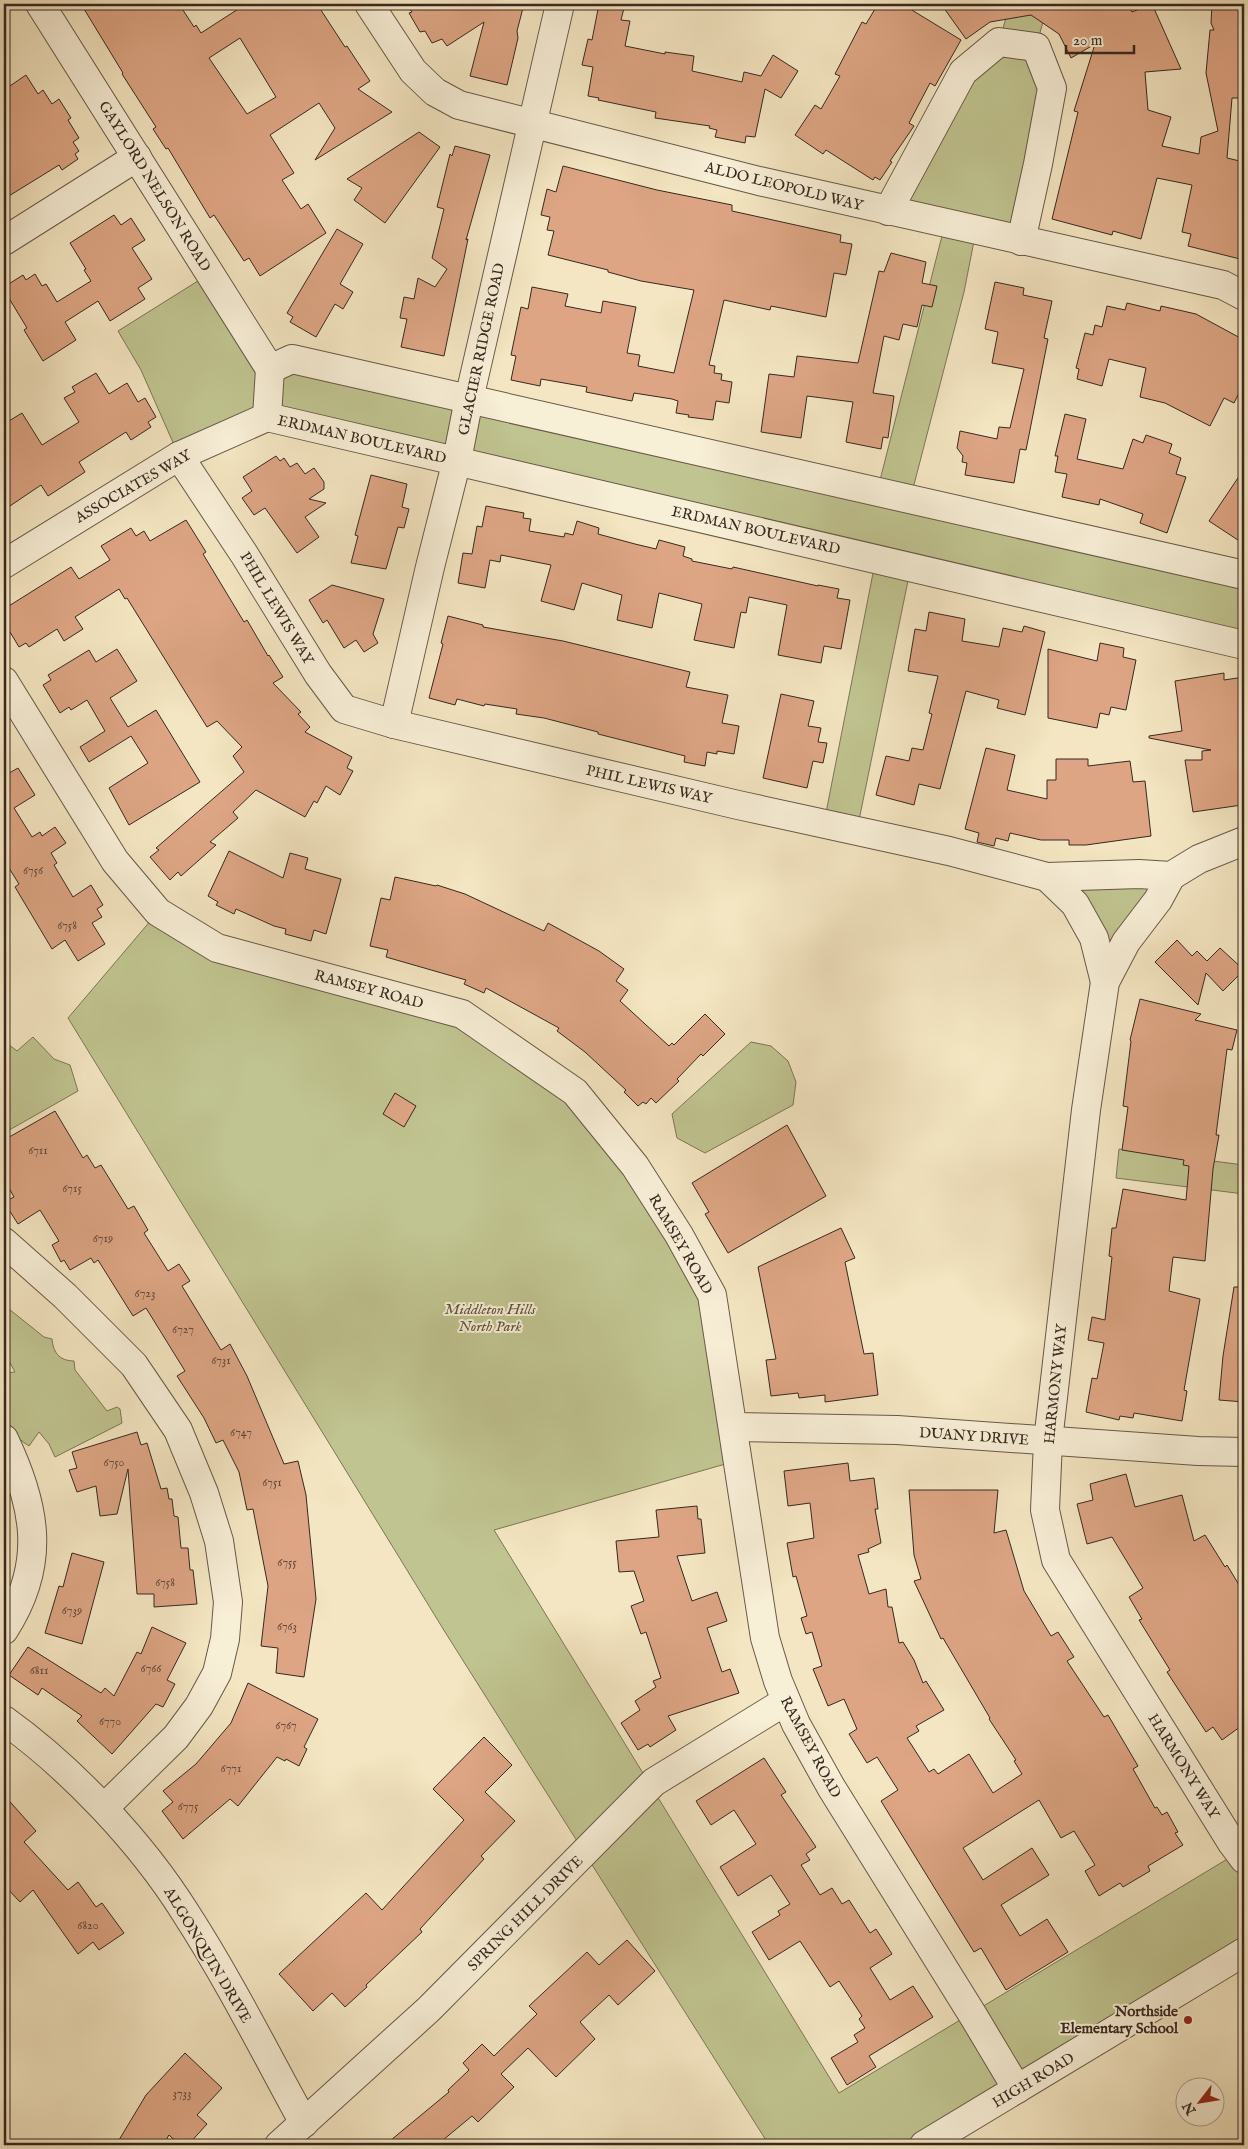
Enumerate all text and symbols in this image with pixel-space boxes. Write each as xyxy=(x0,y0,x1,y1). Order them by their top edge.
scale bar xyxy=(1066,22,1133,54)
text: 20 m xyxy=(1073,31,1103,50)
street label: GAYLORD NELSON ROAD xyxy=(94,98,215,275)
street label: ALDO LEOPOLD WAY xyxy=(702,157,866,216)
street label: GLACIER RIDGE ROAD xyxy=(454,261,509,437)
street label: ERDMAN BOULEVARD xyxy=(276,411,448,468)
street label: ASSOCIATES WAY xyxy=(71,445,195,528)
street label: ERDMAN BOULEVARD xyxy=(670,502,842,559)
street label: PHIL LEWIS WAY xyxy=(235,548,318,669)
street label: PHIL LEWIS WAY xyxy=(584,761,714,808)
house number: 6756 xyxy=(23,863,44,878)
house number: 6758 xyxy=(57,918,77,933)
street label: RAMSEY ROAD xyxy=(312,966,426,1013)
house number: 6711 xyxy=(28,1143,48,1158)
house number: 6715 xyxy=(62,1181,82,1196)
street label: RAMSEY ROAD xyxy=(644,1191,717,1298)
house number: 6719 xyxy=(93,1231,113,1246)
house number: 6723 xyxy=(135,1286,155,1301)
park label: Middleton Hills North Park xyxy=(445,1300,536,1336)
house number: 6727 xyxy=(172,1322,194,1337)
street label: HARMONY WAY xyxy=(1040,1322,1071,1445)
house number: 6731 xyxy=(211,1353,231,1368)
street label: DUANY DRIVE xyxy=(918,1423,1030,1450)
house number: 6747 xyxy=(230,1425,252,1440)
house number: 6750 xyxy=(104,1455,125,1470)
house number: 6751 xyxy=(262,1475,282,1490)
house number: 6755 xyxy=(277,1555,297,1570)
house number: 6758 xyxy=(155,1575,175,1590)
house number: 6739 xyxy=(62,1603,82,1618)
house number: 6763 xyxy=(277,1619,297,1634)
house number: 6766 xyxy=(141,1661,162,1676)
house number: 6811 xyxy=(30,1663,48,1678)
street label: RAMSEY ROAD xyxy=(776,1693,845,1801)
street label: HARMONY WAY xyxy=(1144,1710,1224,1823)
house number: 6770 xyxy=(99,1714,121,1729)
house number: 6767 xyxy=(275,1718,297,1733)
house number: 6771 xyxy=(221,1761,241,1776)
house number: 6775 xyxy=(178,1799,199,1814)
street label: SPRING HILL DRIVE xyxy=(464,1852,587,1975)
street label: ALGONQUIN DRIVE xyxy=(159,1883,256,2027)
house number: 6820 xyxy=(77,1918,99,1933)
place label: Northside Elementary School xyxy=(1060,2002,1179,2038)
marker: Northside Elementary School xyxy=(1182,2014,1194,2026)
street label: HIGH ROAD xyxy=(989,2048,1078,2112)
north arrow xyxy=(1176,2076,1226,2126)
house number: 3733 xyxy=(172,2086,192,2101)
text: N xyxy=(1179,2098,1201,2119)

